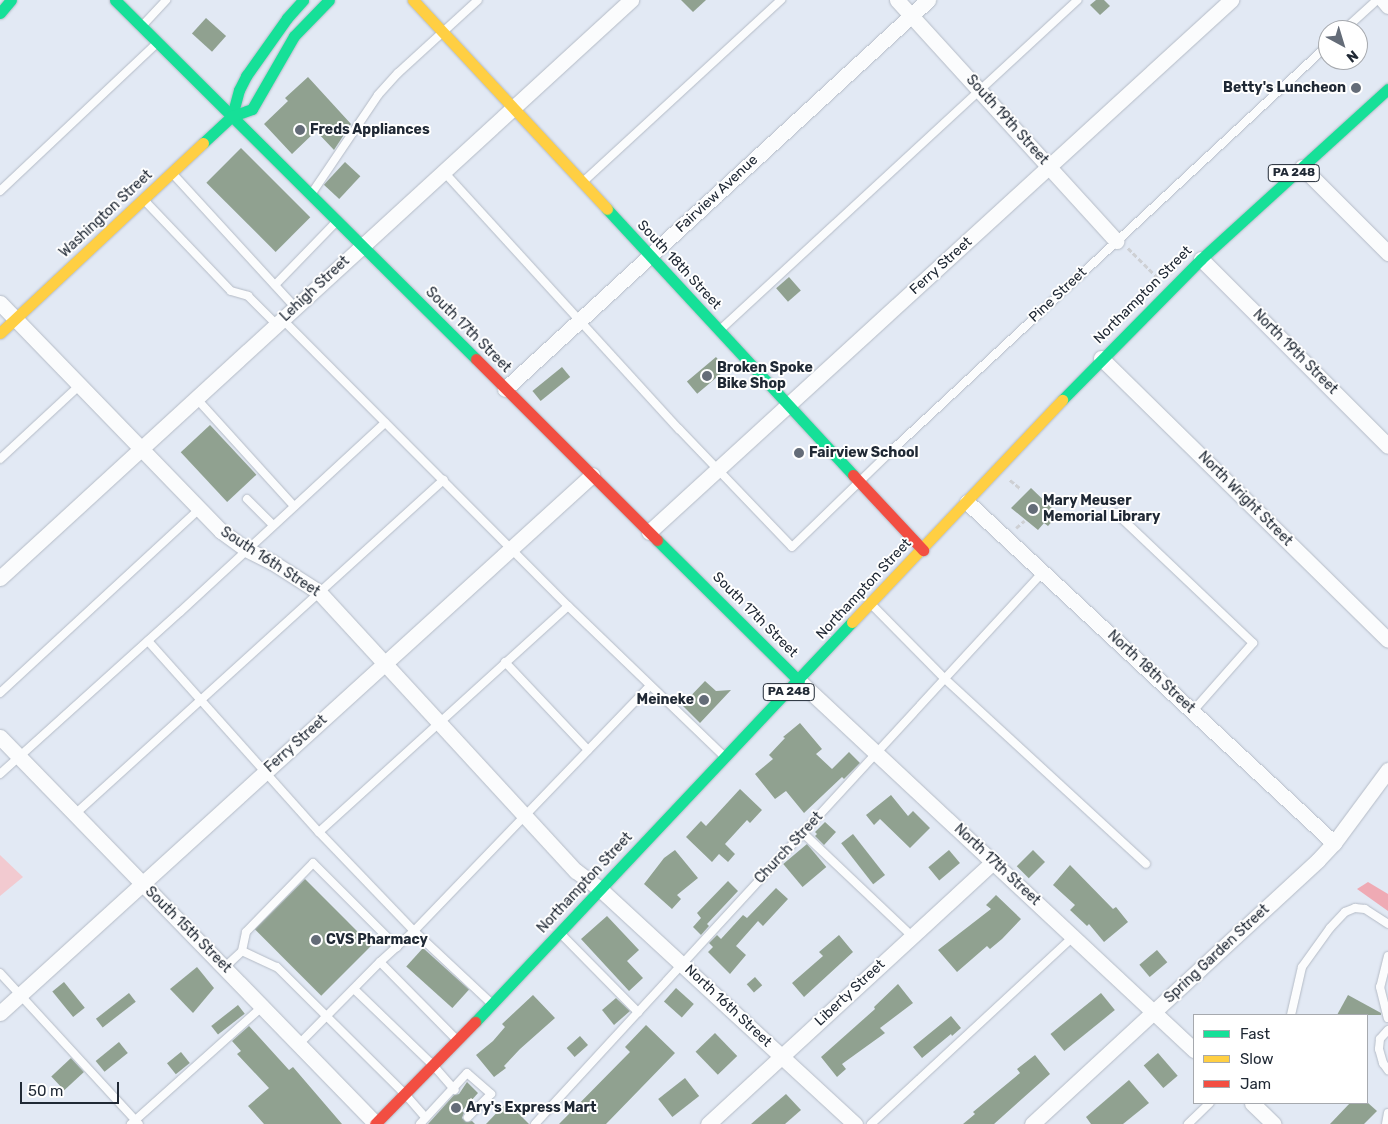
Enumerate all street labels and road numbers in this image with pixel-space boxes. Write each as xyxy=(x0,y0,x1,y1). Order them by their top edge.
street label: South 19th Street xyxy=(962,72,1052,168)
street label: Fairview Avenue xyxy=(672,151,762,237)
road number: PA 248 xyxy=(1266,164,1322,182)
street label: Washington Street xyxy=(56,167,156,261)
street label: South 18th Street xyxy=(634,217,724,313)
street label: Ferry Street xyxy=(906,234,976,298)
street label: Northampton Street xyxy=(1091,243,1195,347)
street label: Lehigh Street xyxy=(277,253,353,325)
street label: Pine Street xyxy=(1026,264,1090,326)
street label: South 17th Street xyxy=(422,284,514,376)
street label: North 19th Street xyxy=(1249,306,1341,398)
street label: North Wright Street xyxy=(1194,448,1296,550)
street label: South 16th Street xyxy=(217,524,323,600)
street label: Northampton Street xyxy=(813,535,915,643)
street label: South 17th Street xyxy=(709,569,801,661)
street label: North 18th Street xyxy=(1104,627,1198,717)
road number: PA 248 xyxy=(762,682,816,702)
street label: Ferry Street xyxy=(261,712,331,776)
street label: Church Street xyxy=(752,809,826,887)
street label: North 17th Street xyxy=(950,821,1044,909)
street label: Northampton Street xyxy=(534,829,636,937)
street label: South 15th Street xyxy=(141,883,235,977)
street label: Spring Garden Street xyxy=(1161,901,1273,1007)
street label: Liberty Street xyxy=(811,956,889,1030)
street label: North 16th Street xyxy=(681,961,775,1051)

